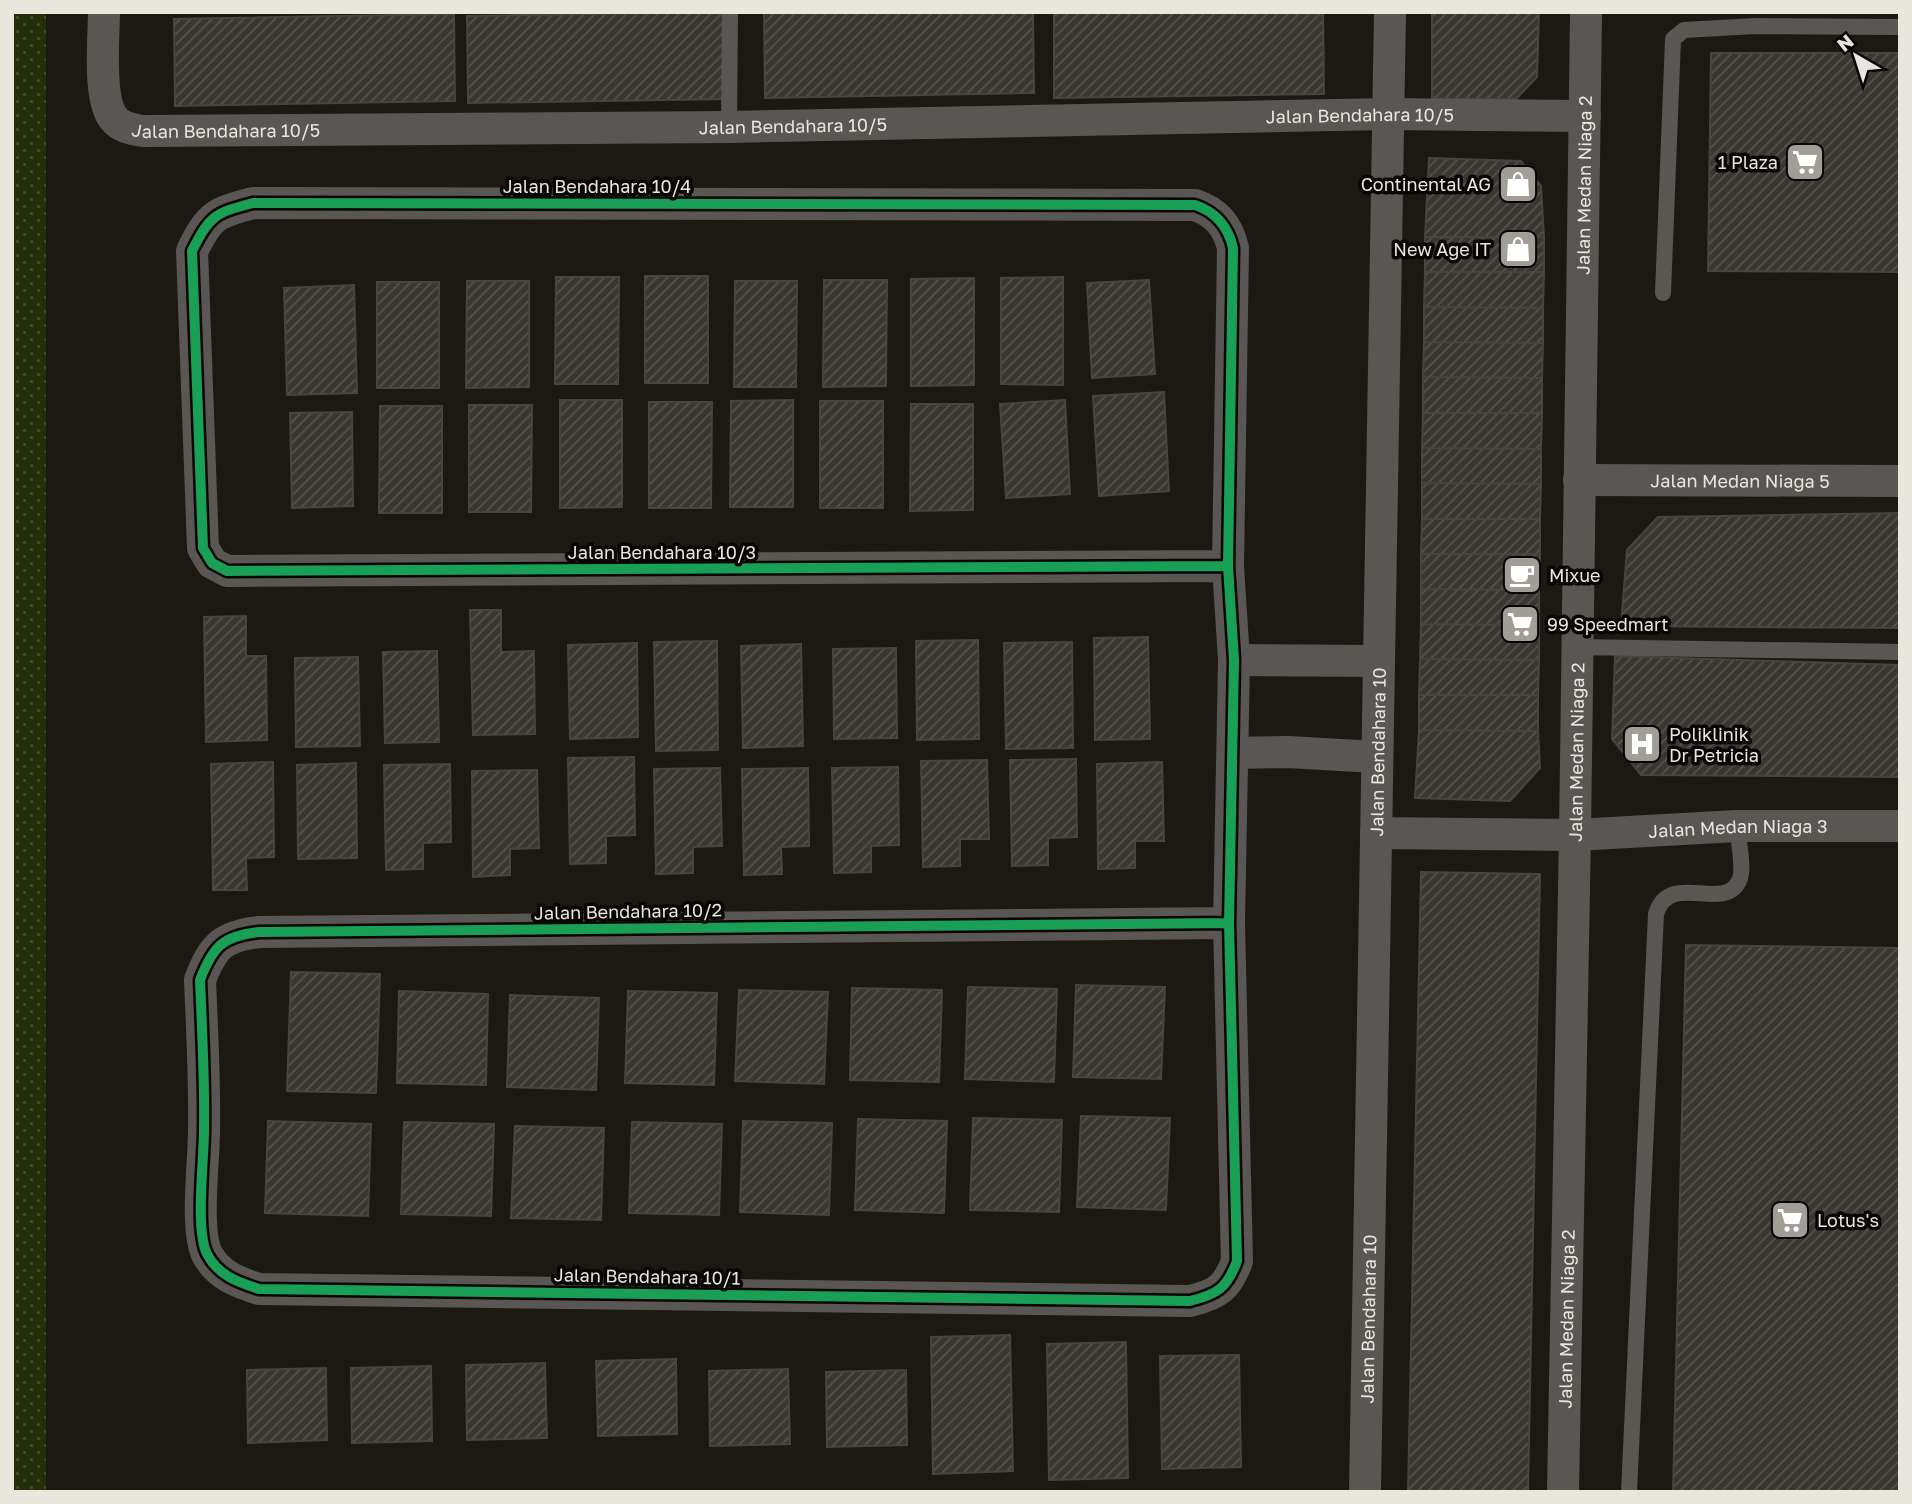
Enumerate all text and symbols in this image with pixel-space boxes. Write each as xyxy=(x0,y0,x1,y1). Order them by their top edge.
north arrow xyxy=(1821,21,1891,91)
text: N xyxy=(1832,29,1858,56)
street label: Jalan Medan Niaga 2 xyxy=(1571,95,1596,275)
street label: Jalan Bendahara 10/5 xyxy=(1265,103,1454,127)
street label: Jalan Bendahara 10/5 xyxy=(699,113,887,138)
street label: Jalan Bendahara 10/5 xyxy=(130,118,320,142)
supermarket icon: 1 Plaza xyxy=(1784,141,1826,183)
place label: 1 Plaza xyxy=(1718,151,1778,173)
shop icon: Continental AG xyxy=(1497,163,1539,205)
place label: Continental AG xyxy=(1361,173,1491,195)
street label: Jalan Bendahara 10/4 xyxy=(503,175,691,197)
shop icon: New Age IT xyxy=(1497,228,1539,270)
place label: New Age IT xyxy=(1393,238,1491,260)
street label: Jalan Medan Niaga 5 xyxy=(1650,469,1830,492)
street label: Jalan Bendahara 10/3 xyxy=(568,541,756,563)
cafe icon: Mixue xyxy=(1501,554,1543,596)
place label: Mixue xyxy=(1549,564,1601,586)
supermarket icon: 99 Speedmart xyxy=(1499,603,1541,645)
place label: 99 Speedmart xyxy=(1547,613,1669,635)
street label: Jalan Medan Niaga 2 xyxy=(1564,662,1588,842)
street label: Jalan Bendahara 10 xyxy=(1365,667,1390,837)
hospital icon: Poliklinik Dr Petricia xyxy=(1621,723,1663,765)
place label: Poliklinik Dr Petricia xyxy=(1669,723,1759,766)
street label: Jalan Medan Niaga 3 xyxy=(1648,815,1827,842)
street label: Jalan Bendahara 10/2 xyxy=(534,898,722,924)
supermarket icon: Lotus's xyxy=(1769,1199,1811,1241)
place label: Lotus's xyxy=(1817,1209,1879,1231)
street label: Jalan Medan Niaga 2 xyxy=(1554,1229,1579,1409)
street label: Jalan Bendahara 10 xyxy=(1355,1234,1380,1404)
street label: Jalan Bendahara 10/1 xyxy=(554,1263,741,1289)

